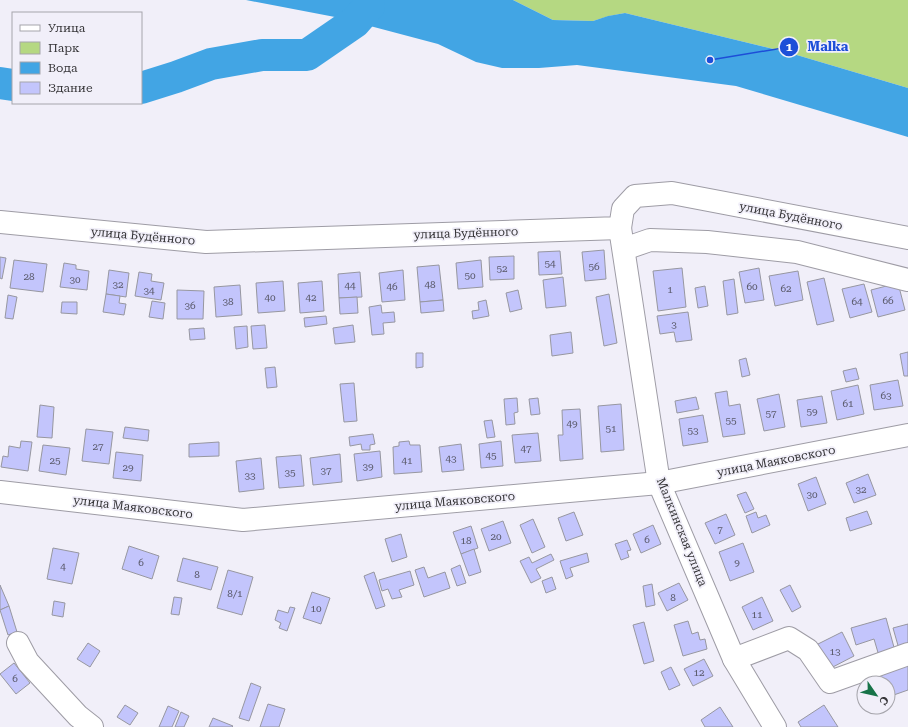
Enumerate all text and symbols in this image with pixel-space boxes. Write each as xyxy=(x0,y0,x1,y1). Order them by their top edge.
legend xyxy=(12,12,142,104)
text: Улица xyxy=(48,21,86,35)
callout: Malka xyxy=(779,34,856,59)
text: Malka xyxy=(808,39,849,54)
text: 1 xyxy=(786,40,793,54)
text: Парк xyxy=(48,41,80,55)
text: Вода xyxy=(48,61,78,75)
text: Здание xyxy=(48,81,93,95)
street label: улица Будённого xyxy=(738,199,844,233)
street label: улица Будённого xyxy=(90,224,196,248)
street label: улица Будённого xyxy=(413,224,519,242)
house number: 54 xyxy=(544,258,556,269)
house number: 56 xyxy=(588,261,600,272)
house number: 52 xyxy=(496,263,508,274)
house number: 50 xyxy=(464,270,476,281)
house number: 28 xyxy=(23,271,35,282)
house number: 30 xyxy=(69,274,81,285)
house number: 32 xyxy=(112,279,124,290)
house number: 48 xyxy=(424,279,436,290)
house number: 44 xyxy=(344,280,356,291)
house number: 46 xyxy=(386,281,398,292)
house number: 60 xyxy=(746,281,758,292)
house number: 62 xyxy=(780,283,792,294)
house number: 1 xyxy=(667,284,673,295)
house number: 34 xyxy=(143,285,155,296)
house number: 40 xyxy=(264,292,276,303)
house number: 42 xyxy=(305,292,317,303)
house number: 66 xyxy=(882,295,894,306)
house number: 38 xyxy=(222,296,234,307)
house number: 64 xyxy=(851,296,863,307)
house number: 36 xyxy=(184,300,196,311)
house number: 3 xyxy=(671,319,677,330)
house number: 63 xyxy=(880,390,892,401)
house number: 61 xyxy=(842,398,854,409)
house number: 59 xyxy=(806,406,818,417)
house number: 57 xyxy=(765,408,777,419)
house number: 55 xyxy=(725,415,737,426)
house number: 49 xyxy=(566,418,578,429)
house number: 51 xyxy=(605,423,617,434)
house number: 53 xyxy=(687,425,699,436)
house number: 27 xyxy=(92,441,104,452)
house number: 47 xyxy=(520,443,532,454)
street label: улица Маяковского xyxy=(716,443,836,479)
house number: 45 xyxy=(485,450,497,461)
house number: 43 xyxy=(445,453,457,464)
house number: 25 xyxy=(49,455,61,466)
house number: 41 xyxy=(401,455,413,466)
house number: 39 xyxy=(362,461,374,472)
house number: 29 xyxy=(122,462,134,473)
house number: 37 xyxy=(320,465,332,476)
house number: 35 xyxy=(284,467,296,478)
house number: 33 xyxy=(244,470,256,481)
street label: Малкинская улица xyxy=(654,476,710,589)
house number: 32 xyxy=(855,484,867,495)
street label: улица Маяковского xyxy=(394,489,516,513)
house number: 30 xyxy=(806,489,818,500)
street label: улица Маяковского xyxy=(72,493,194,521)
house number: 7 xyxy=(717,524,723,535)
house number: 20 xyxy=(490,531,502,542)
house number: 6 xyxy=(644,534,650,545)
house number: 18 xyxy=(460,535,472,546)
house number: 6 xyxy=(138,557,144,568)
house number: 9 xyxy=(734,557,740,568)
house number: 4 xyxy=(60,561,66,572)
house number: 8 xyxy=(194,569,200,580)
house number: 8/1 xyxy=(227,588,243,599)
house number: 8 xyxy=(670,592,676,603)
house number: 10 xyxy=(310,603,322,614)
house number: 11 xyxy=(751,609,763,620)
house number: 13 xyxy=(829,646,841,657)
house number: 12 xyxy=(693,667,705,678)
house number: 6 xyxy=(12,673,18,684)
north arrow xyxy=(856,675,896,715)
text: С xyxy=(876,693,891,707)

